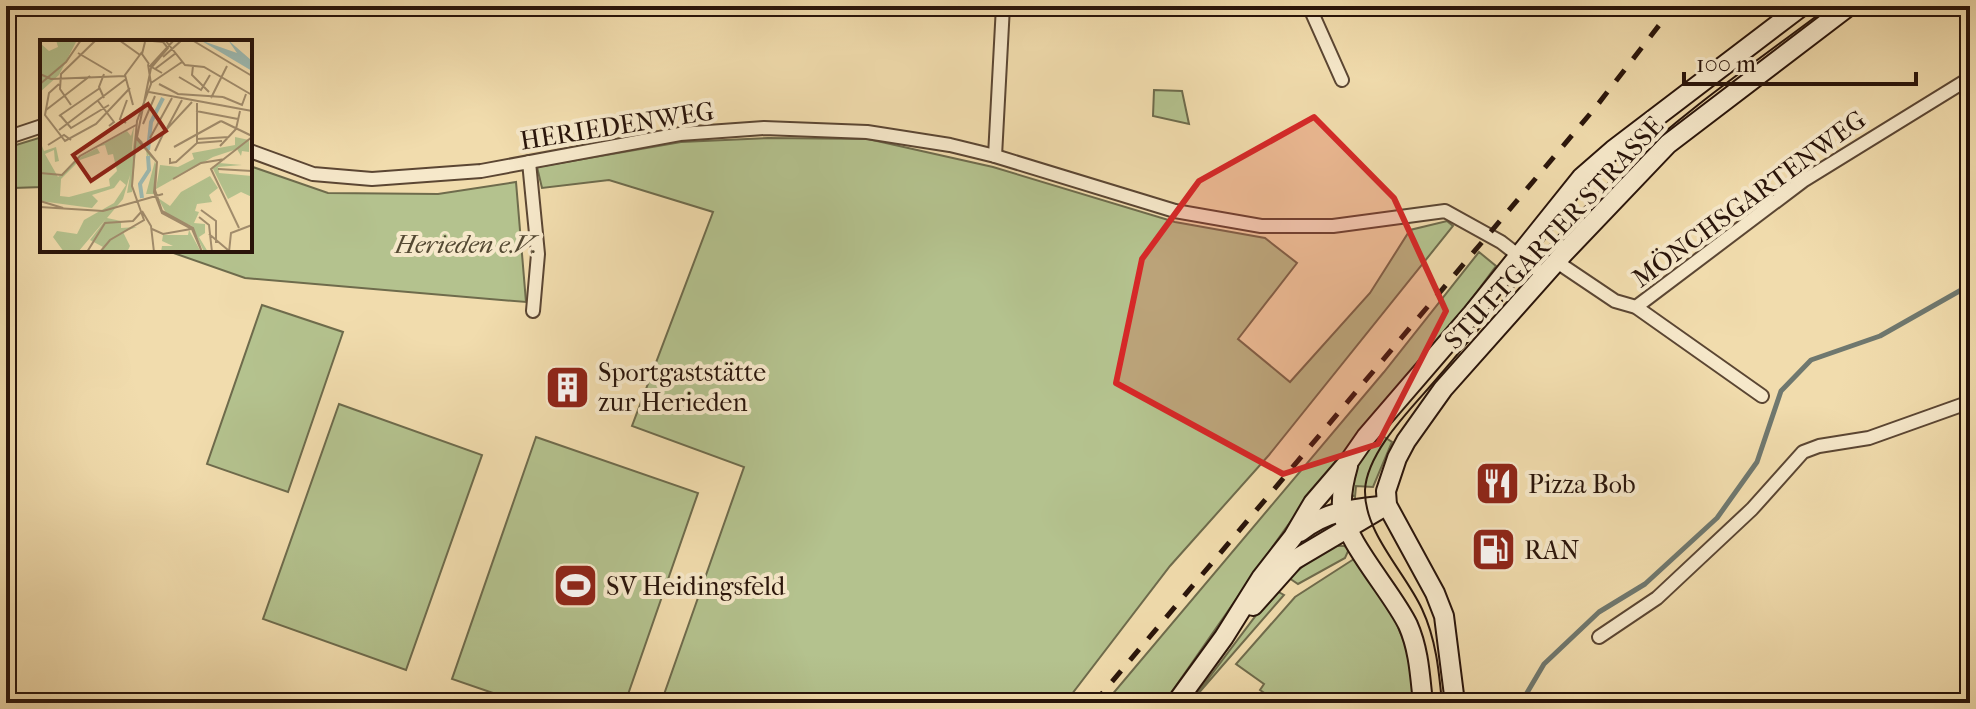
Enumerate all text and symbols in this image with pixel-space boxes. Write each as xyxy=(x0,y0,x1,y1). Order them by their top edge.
scale bar xyxy=(1684,36,1916,86)
inset map xyxy=(40,40,252,252)
text: 100 m xyxy=(1696,50,1756,78)
street label: HERIEDENWEG xyxy=(518,95,716,157)
street label: MÖNCHSGARTENWEG xyxy=(1626,103,1872,294)
street label: STUTTGARTER STRASSE xyxy=(1438,110,1670,356)
park label: Herieden e.V. xyxy=(394,229,540,260)
place label: Sportgaststätte zur Herieden xyxy=(598,357,766,418)
building icon: Sportgaststätte zur Herieden xyxy=(543,363,591,411)
restaurant icon: Pizza Bob xyxy=(1473,460,1521,508)
place label: Pizza Bob xyxy=(1528,469,1636,500)
fuel station icon: RAN xyxy=(1469,526,1517,574)
place label: RAN xyxy=(1524,535,1580,566)
sports icon: SV Heidingsfeld xyxy=(551,562,599,610)
place label: SV Heidingsfeld xyxy=(606,571,786,602)

